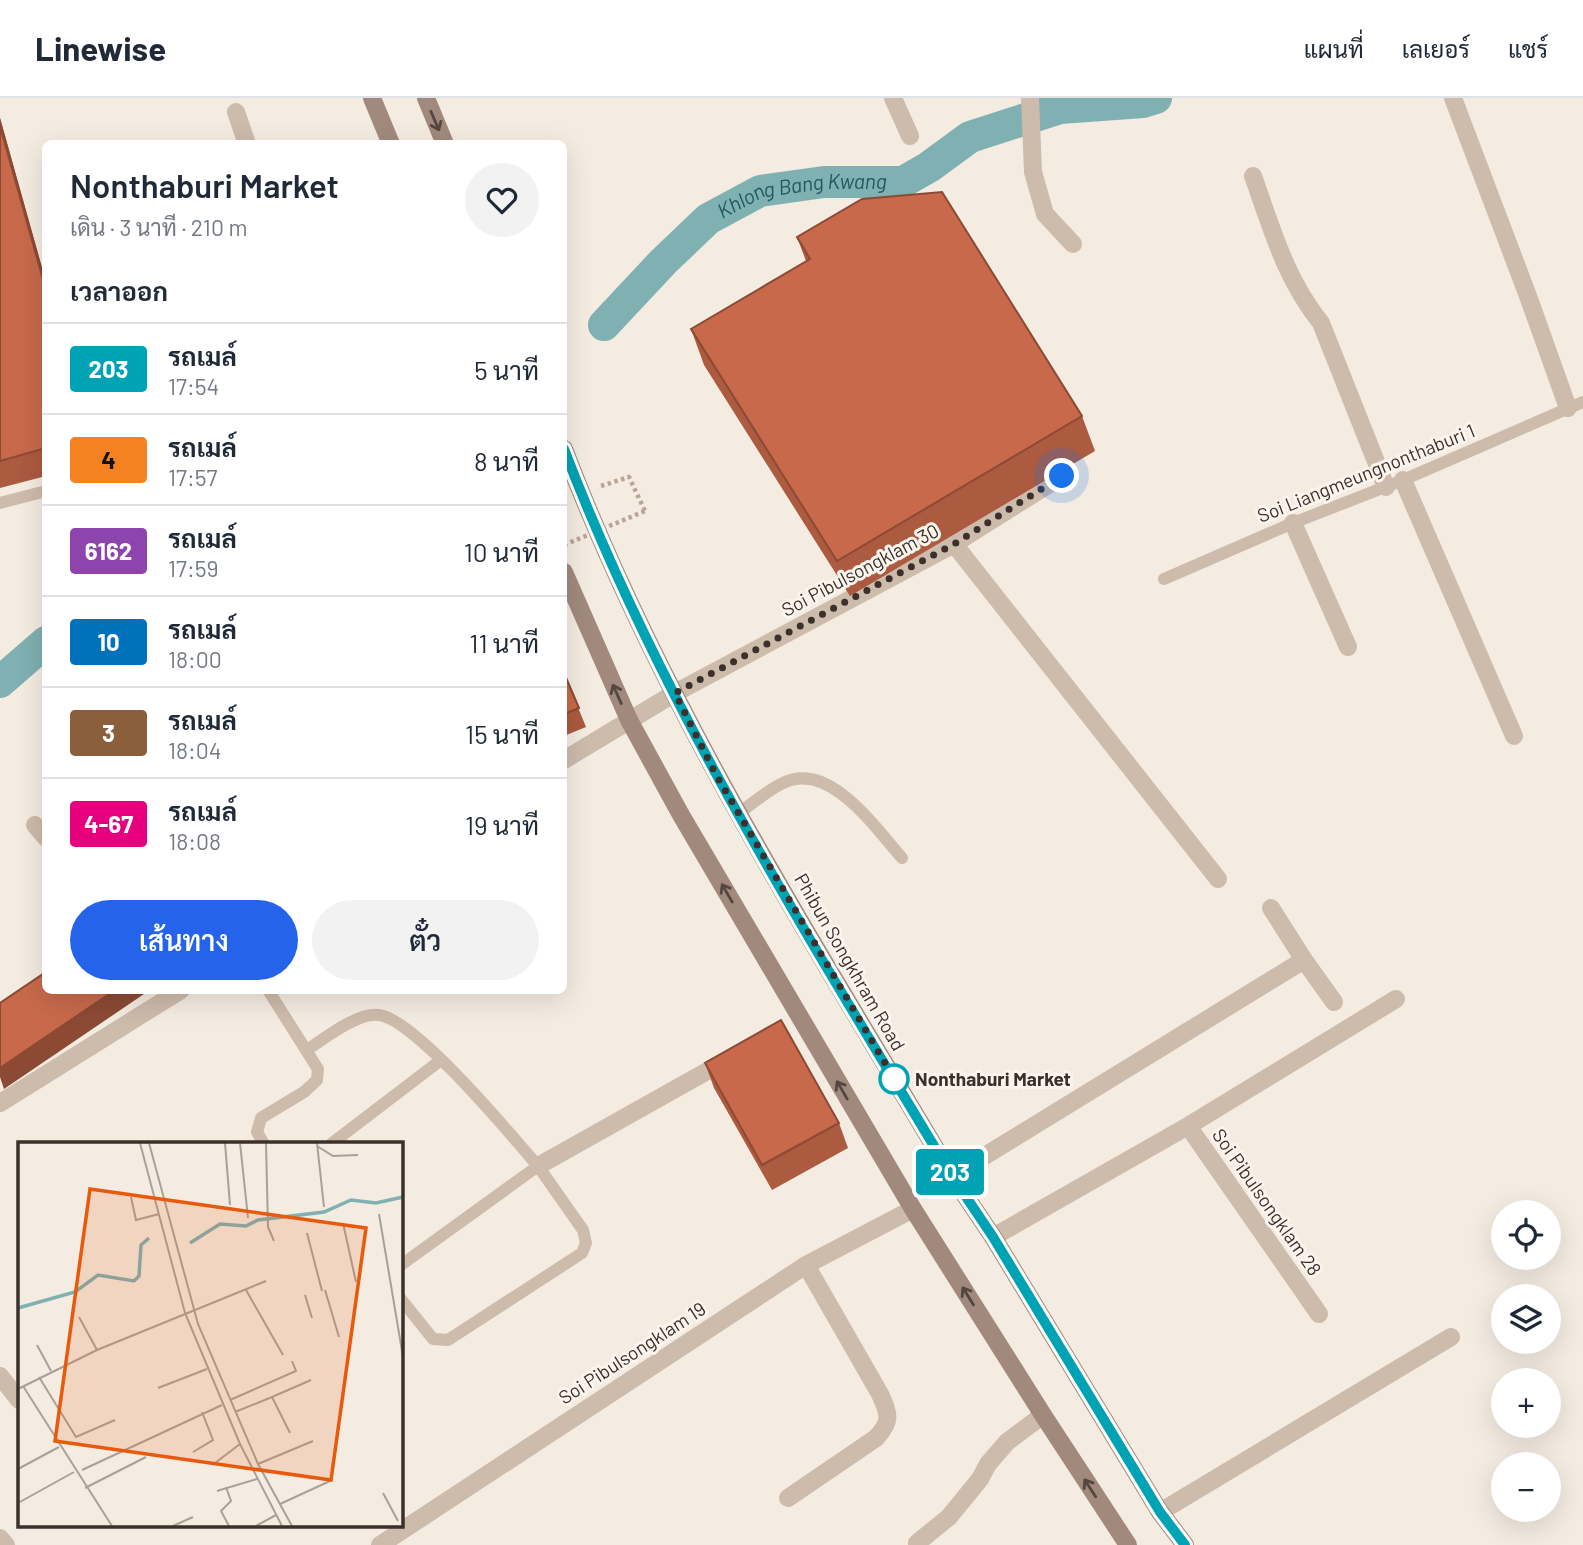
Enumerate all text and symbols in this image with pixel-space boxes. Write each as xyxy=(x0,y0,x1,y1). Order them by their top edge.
text: Linewise xyxy=(35,28,166,68)
text: แผนที่ xyxy=(1304,34,1364,63)
text: เลเยอร์ xyxy=(1402,34,1470,63)
text: แชร์ xyxy=(1508,34,1548,63)
one-way arrow xyxy=(430,109,443,131)
button: heart xyxy=(465,163,539,237)
text: Nonthaburi Market xyxy=(70,165,339,205)
water label: Khlong Bang Kwang xyxy=(712,168,887,223)
text: เดิน · 3 นาที · 210 m xyxy=(70,213,248,241)
text: เวลาออก xyxy=(70,275,168,306)
text: รถเมล์ xyxy=(168,340,237,371)
text: 203 xyxy=(88,354,129,383)
text: 5 นาที xyxy=(474,354,539,385)
text: 17:54 xyxy=(168,372,219,400)
street label: Soi Liangmeungnonthaburi 1 xyxy=(1254,418,1478,527)
text: รถเมล์ xyxy=(168,431,237,462)
text: 4 xyxy=(101,445,116,474)
text: 8 นาที xyxy=(474,445,539,476)
your location xyxy=(1044,458,1079,493)
text: 17:57 xyxy=(168,463,217,491)
street label: Soi Pibulsongklam 30 xyxy=(777,518,942,621)
text: รถเมล์ xyxy=(168,522,237,553)
text: 6162 xyxy=(85,536,132,565)
text: 10 นาที xyxy=(464,536,539,567)
text: 17:59 xyxy=(168,554,219,582)
text: รถเมล์ xyxy=(168,613,237,644)
text: 10 xyxy=(97,627,120,656)
text: 11 นาที xyxy=(469,627,539,658)
text: 18:00 xyxy=(168,645,222,673)
one-way arrow xyxy=(610,684,623,705)
text: รถเมล์ xyxy=(168,704,237,735)
text: 3 xyxy=(102,718,115,747)
text: 15 นาที xyxy=(465,718,539,749)
text: 18:04 xyxy=(168,736,222,764)
text: รถเมล์ xyxy=(168,795,237,826)
text: 4-67 xyxy=(84,809,133,838)
text: 19 นาที xyxy=(465,809,539,840)
text: 18:08 xyxy=(168,827,221,855)
street label: Phibun Songkhram Road xyxy=(790,869,911,1054)
one-way arrow xyxy=(720,884,734,904)
button: เส้นทาง xyxy=(70,900,298,980)
button: ตั๋ว xyxy=(312,900,539,980)
marker: Nonthaburi Market xyxy=(879,1064,909,1094)
place label: Nonthaburi Market xyxy=(915,1067,1071,1090)
one-way arrow xyxy=(835,1080,849,1100)
street label: Soi Pibulsongklam 28 xyxy=(1208,1124,1327,1280)
inset map xyxy=(18,1142,402,1528)
line badge: 203 xyxy=(910,1149,990,1195)
text: 203 xyxy=(930,1157,970,1186)
map controls xyxy=(1491,1200,1561,1522)
button: locate xyxy=(1491,1200,1561,1270)
button: layers xyxy=(1491,1284,1561,1354)
one-way arrow xyxy=(961,1287,975,1307)
street label: Soi Pibulsongklam 19 xyxy=(554,1296,710,1409)
button: + xyxy=(1491,1368,1561,1438)
button: − xyxy=(1491,1452,1561,1522)
one-way arrow xyxy=(1083,1479,1097,1499)

